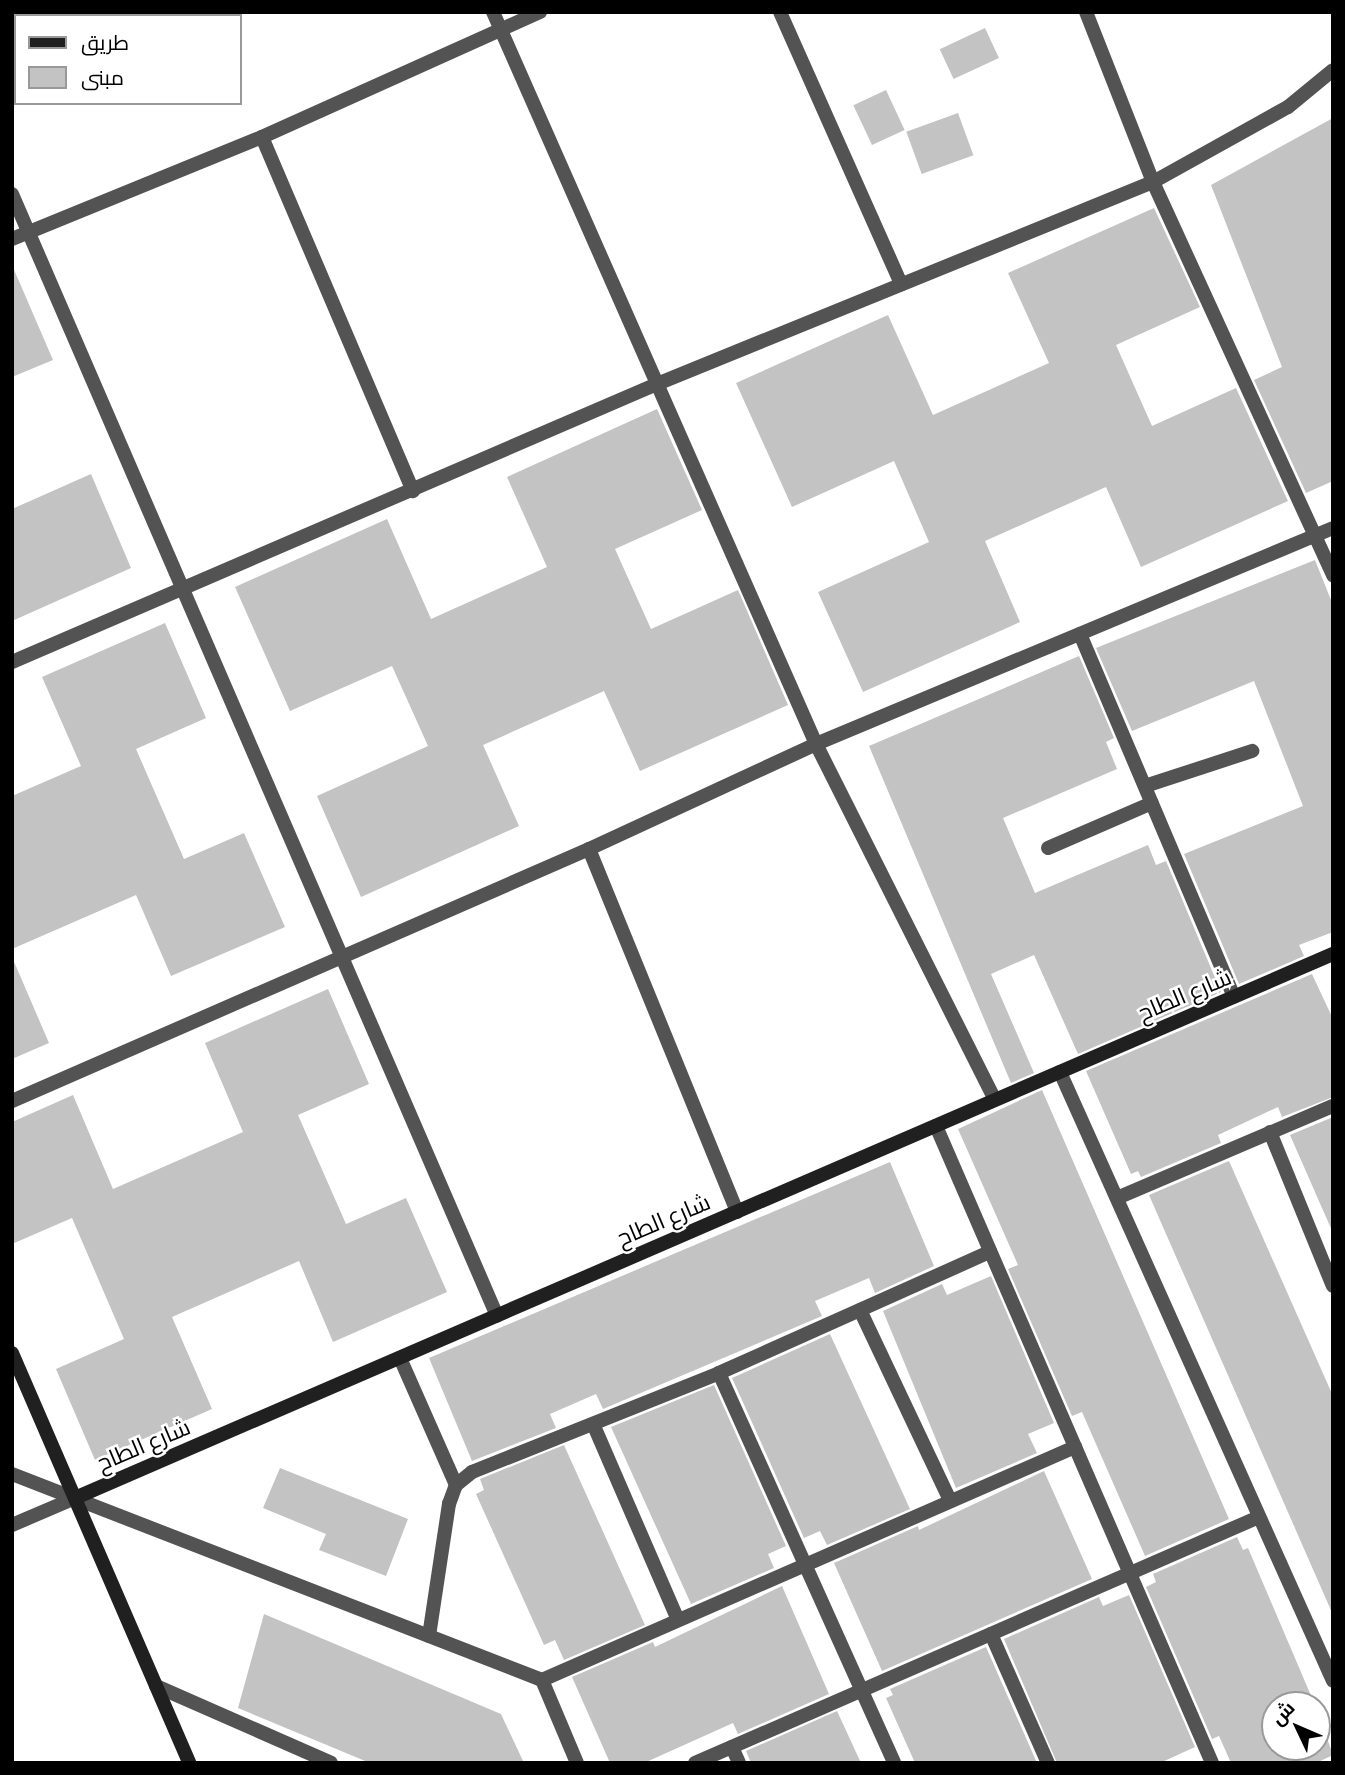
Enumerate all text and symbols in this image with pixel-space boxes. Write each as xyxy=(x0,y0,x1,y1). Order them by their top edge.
legend xyxy=(14,14,242,105)
text: طريق xyxy=(81,29,129,54)
text: مبنى xyxy=(81,64,124,89)
street label: شارع الطاح xyxy=(1133,962,1235,1026)
street label: شارع الطاح xyxy=(612,1187,714,1251)
street label: شارع الطاح xyxy=(92,1412,194,1476)
north arrow xyxy=(1261,1691,1331,1761)
text: ش xyxy=(1265,1696,1299,1729)

